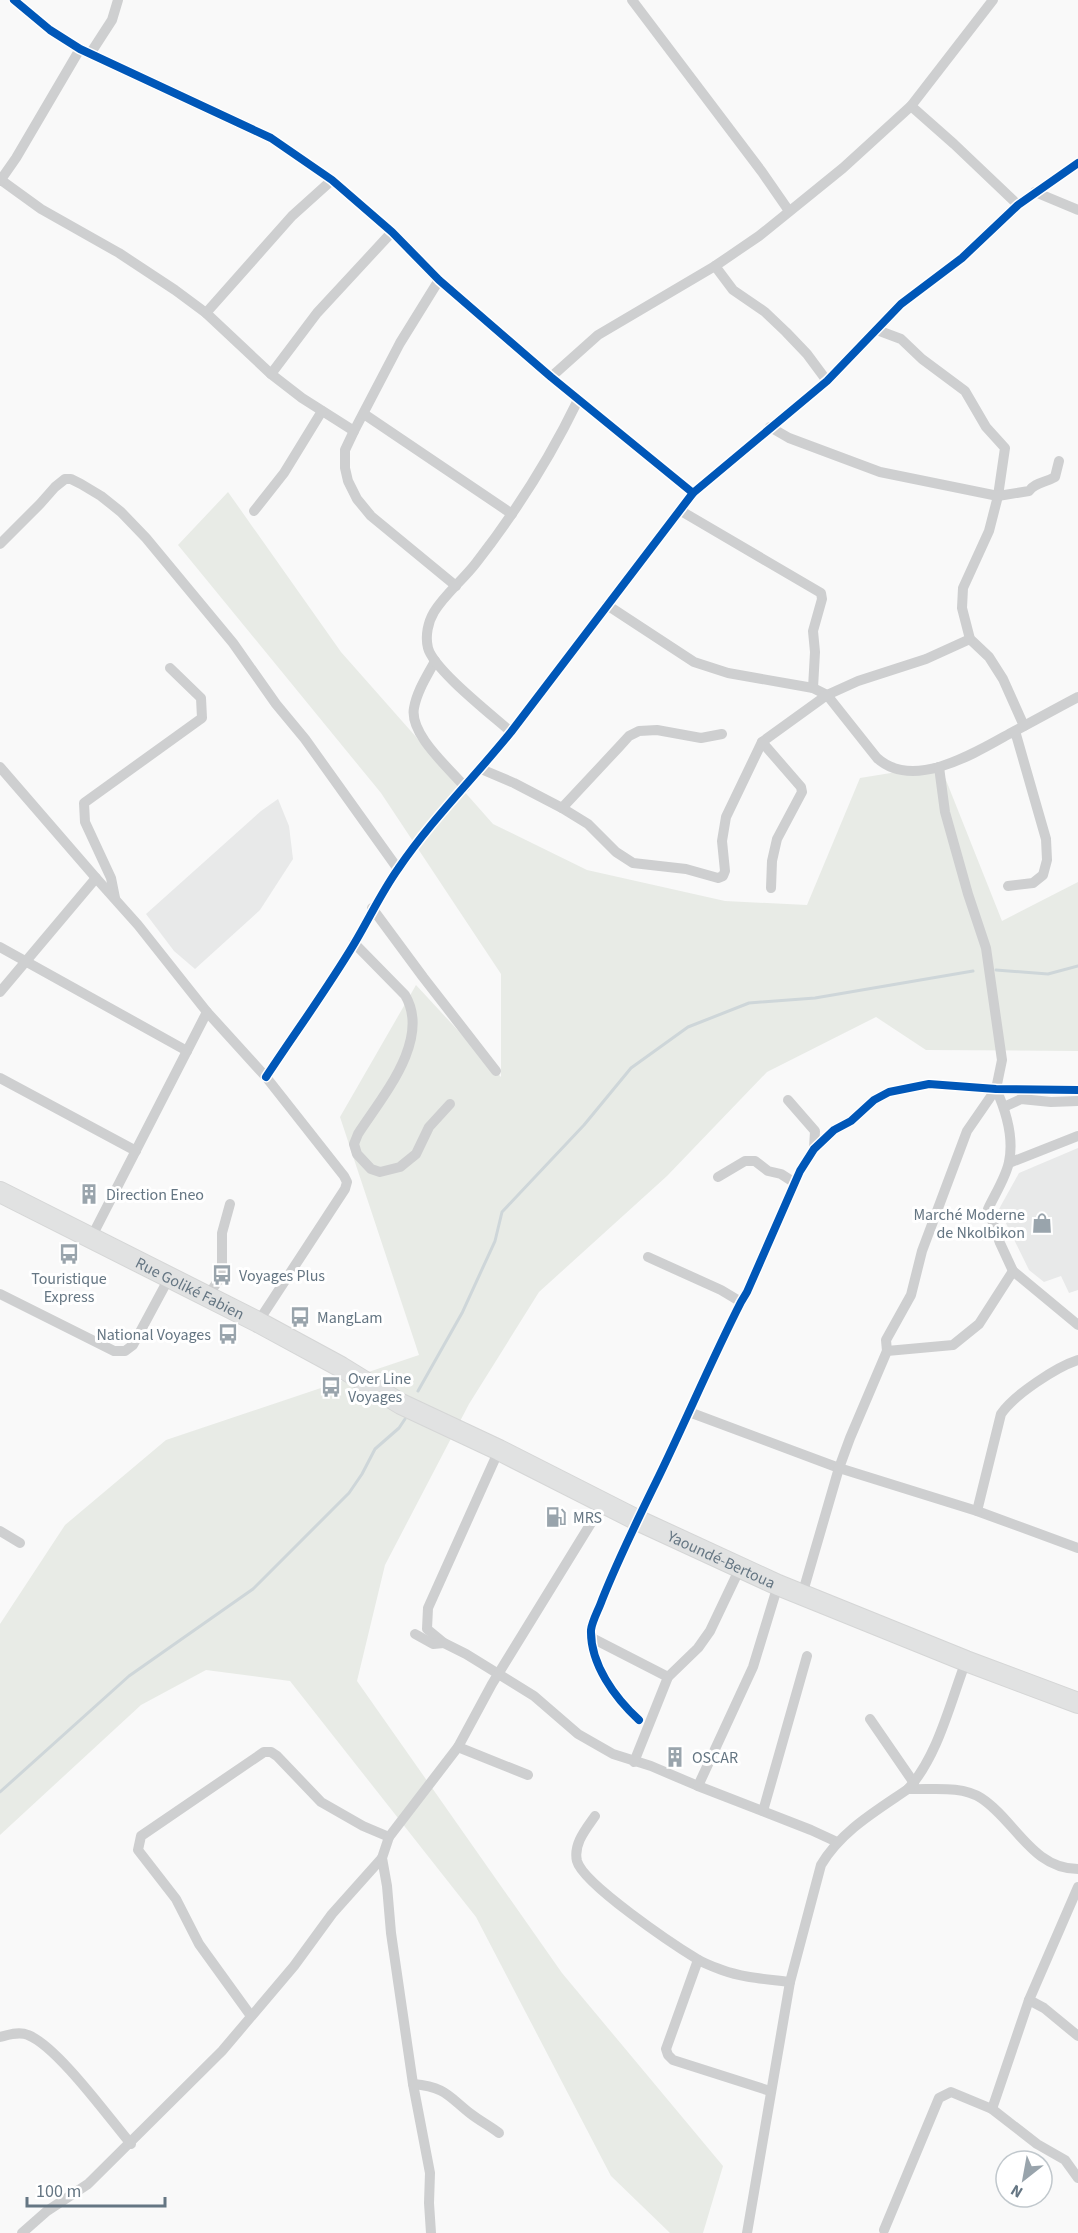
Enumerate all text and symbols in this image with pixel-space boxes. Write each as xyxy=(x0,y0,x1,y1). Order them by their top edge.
building icon: Direction Eneo xyxy=(77,1182,101,1206)
place label: Direction Eneo xyxy=(106,1184,204,1206)
place label: Marché Moderne de Nkolbikon xyxy=(913,1204,1025,1244)
shop icon: Marché Moderne de Nkolbikon xyxy=(1030,1211,1054,1235)
bus stop icon: Touristique Express xyxy=(57,1242,81,1266)
street label: Rue Goliké Fabien xyxy=(132,1252,248,1325)
bus stop icon: Voyages Plus xyxy=(210,1263,234,1287)
place label: Voyages Plus xyxy=(239,1265,325,1287)
place label: Touristique Express xyxy=(31,1268,107,1308)
bus stop icon: MangLam xyxy=(288,1305,312,1329)
place label: MangLam xyxy=(317,1307,383,1329)
bus stop icon: National Voyages xyxy=(216,1322,240,1346)
place label: National Voyages xyxy=(96,1324,211,1346)
place label: Over Line Voyages xyxy=(348,1368,411,1408)
bus stop icon: Over Line Voyages xyxy=(319,1375,343,1399)
fuel station icon: MRS xyxy=(544,1505,568,1529)
place label: MRS xyxy=(573,1507,602,1529)
street label: Yaoundé-Bertoua xyxy=(663,1525,779,1594)
building icon: OSCAR xyxy=(663,1745,687,1769)
place label: OSCAR xyxy=(692,1747,738,1769)
north arrow xyxy=(994,2149,1054,2209)
scale bar xyxy=(27,2170,165,2208)
text: 100 m xyxy=(36,2179,81,2204)
text: N xyxy=(1007,2179,1027,2203)

